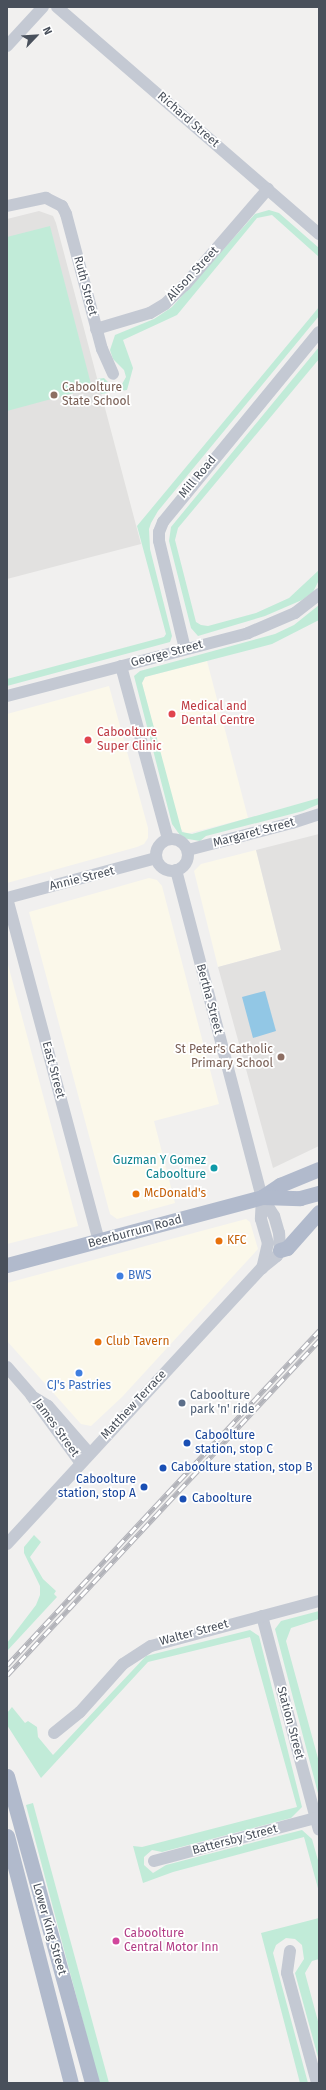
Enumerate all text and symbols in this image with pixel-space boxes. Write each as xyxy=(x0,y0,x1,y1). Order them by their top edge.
north arrow xyxy=(16,16,56,56)
text: N xyxy=(40,25,55,37)
street label: Richard Street xyxy=(154,89,222,151)
street label: Alison Street xyxy=(164,244,222,304)
street label: Ruth Street xyxy=(70,255,100,317)
place label: Caboolture State School xyxy=(62,381,130,409)
marker: Caboolture State School xyxy=(49,390,59,400)
street label: Mill Road xyxy=(176,453,220,501)
street label: George Street xyxy=(129,637,205,671)
place label: Medical and Dental Centre xyxy=(181,700,255,728)
marker: Medical and Dental Centre xyxy=(166,708,178,720)
place label: Caboolture Super Clinic xyxy=(97,726,162,754)
marker: Caboolture Super Clinic xyxy=(82,734,94,746)
street label: Margaret Street xyxy=(212,815,296,851)
street label: Annie Street xyxy=(48,864,116,894)
street label: Bertha Street xyxy=(193,962,225,1036)
street label: East Street xyxy=(38,1040,68,1100)
place label: St Peter's Catholic Primary School xyxy=(175,1043,273,1071)
marker: St Peter's Catholic Primary School xyxy=(276,1052,286,1062)
place label: Guzman Y Gomez Caboolture xyxy=(113,1154,206,1182)
marker: Guzman Y Gomez Caboolture xyxy=(209,1163,219,1173)
place label: McDonald's xyxy=(144,1187,206,1201)
marker: McDonald's xyxy=(131,1189,141,1199)
street label: Beerburrum Road xyxy=(87,1213,183,1251)
place label: KFC xyxy=(227,1234,246,1248)
marker: KFC xyxy=(214,1236,224,1246)
place label: BWS xyxy=(128,1269,152,1283)
marker: BWS xyxy=(115,1271,125,1281)
place label: Club Tavern xyxy=(106,1335,169,1349)
marker: Club Tavern xyxy=(93,1337,103,1347)
street label: Matthew Terrace xyxy=(98,1367,170,1443)
marker: CJ's Pastries xyxy=(74,1368,84,1378)
place label: CJ's Pastries xyxy=(47,1379,111,1393)
place label: Caboolture park 'n' ride xyxy=(190,1389,255,1417)
street label: James Street xyxy=(30,1396,82,1460)
marker: Caboolture park 'n' ride xyxy=(177,1398,187,1408)
place label: Caboolture station, stop C xyxy=(195,1429,273,1457)
marker: Caboolture station, stop C xyxy=(182,1438,192,1448)
place label: Caboolture station, stop B xyxy=(171,1461,313,1475)
marker: Caboolture station, stop B xyxy=(158,1463,168,1473)
place label: Caboolture station, stop A xyxy=(58,1473,136,1501)
marker: Caboolture station, stop A xyxy=(139,1482,149,1492)
place label: Caboolture xyxy=(192,1492,252,1506)
marker: Caboolture xyxy=(177,1493,189,1505)
street label: Walter Street xyxy=(158,1617,230,1649)
street label: Station Street xyxy=(273,1685,307,1761)
street label: Battersby Street xyxy=(191,1822,279,1858)
street label: Lower King Street xyxy=(29,1881,69,1977)
place label: Caboolture Central Motor Inn xyxy=(124,1927,219,1955)
marker: Caboolture Central Motor Inn xyxy=(111,1936,121,1946)

